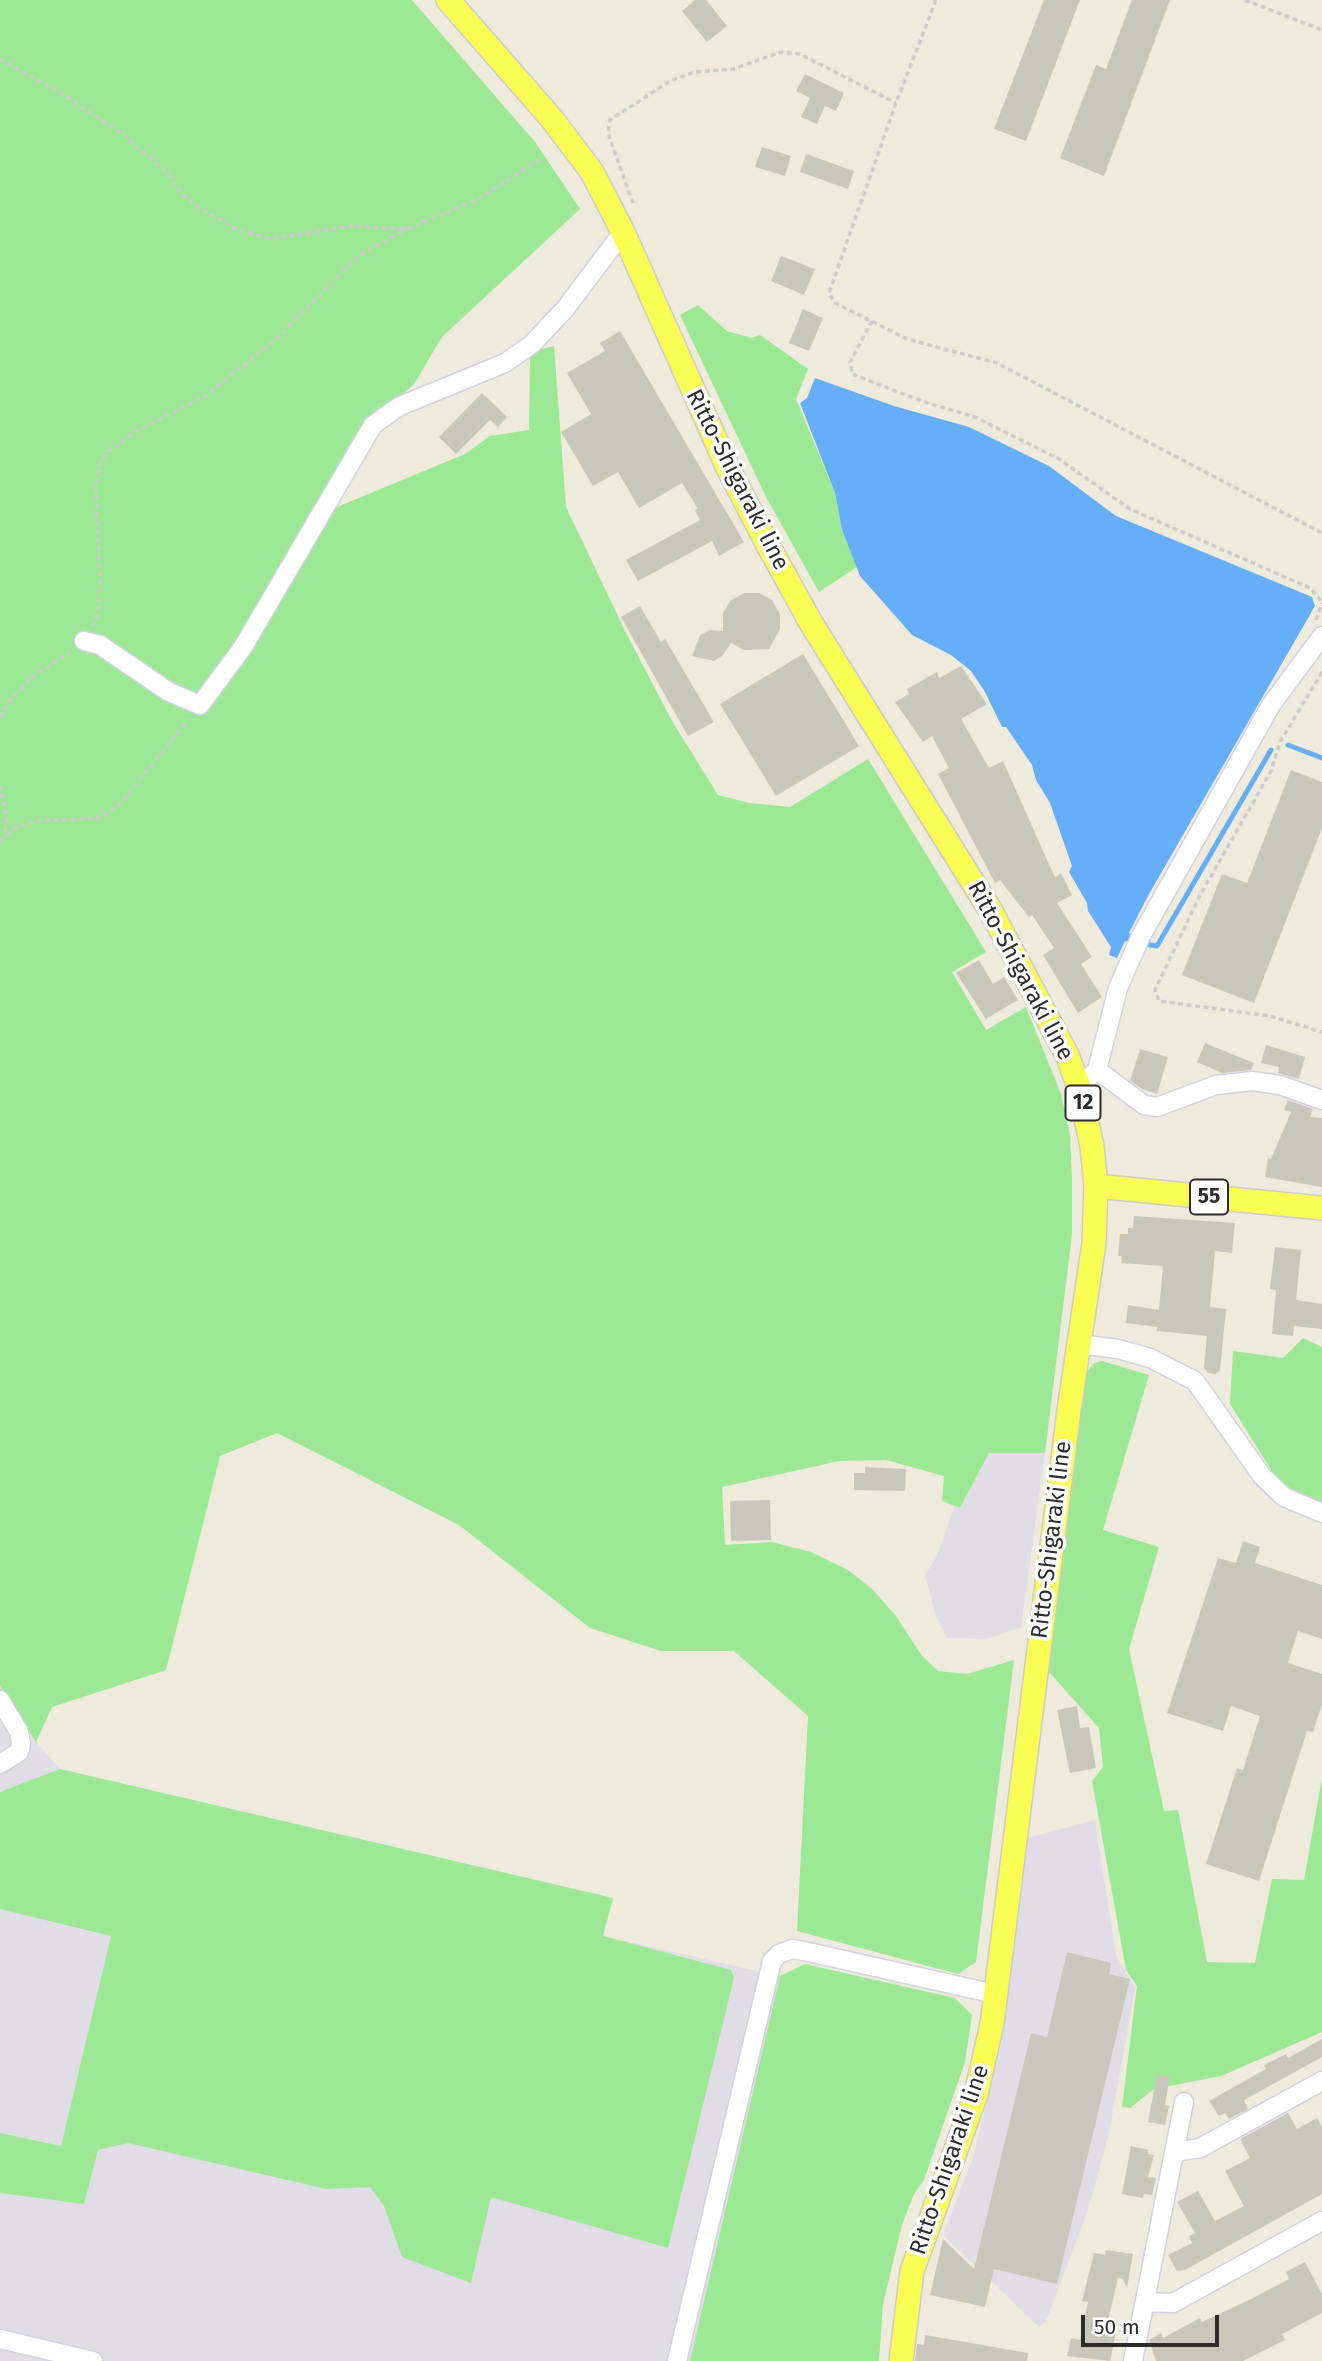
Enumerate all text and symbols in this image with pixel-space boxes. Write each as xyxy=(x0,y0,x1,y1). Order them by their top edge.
street label: Ritto-Shigaraki line xyxy=(679,385,795,575)
street label: Ritto-Shigaraki line xyxy=(961,877,1079,1065)
road number: 12 xyxy=(1066,1086,1100,1120)
road number: 55 xyxy=(1190,1180,1228,1214)
street label: Ritto-Shigaraki line xyxy=(1026,1439,1078,1641)
street label: Ritto-Shigaraki line xyxy=(905,2061,995,2259)
scale bar xyxy=(1084,2302,1222,2346)
text: 50 m xyxy=(1094,2314,1140,2340)

